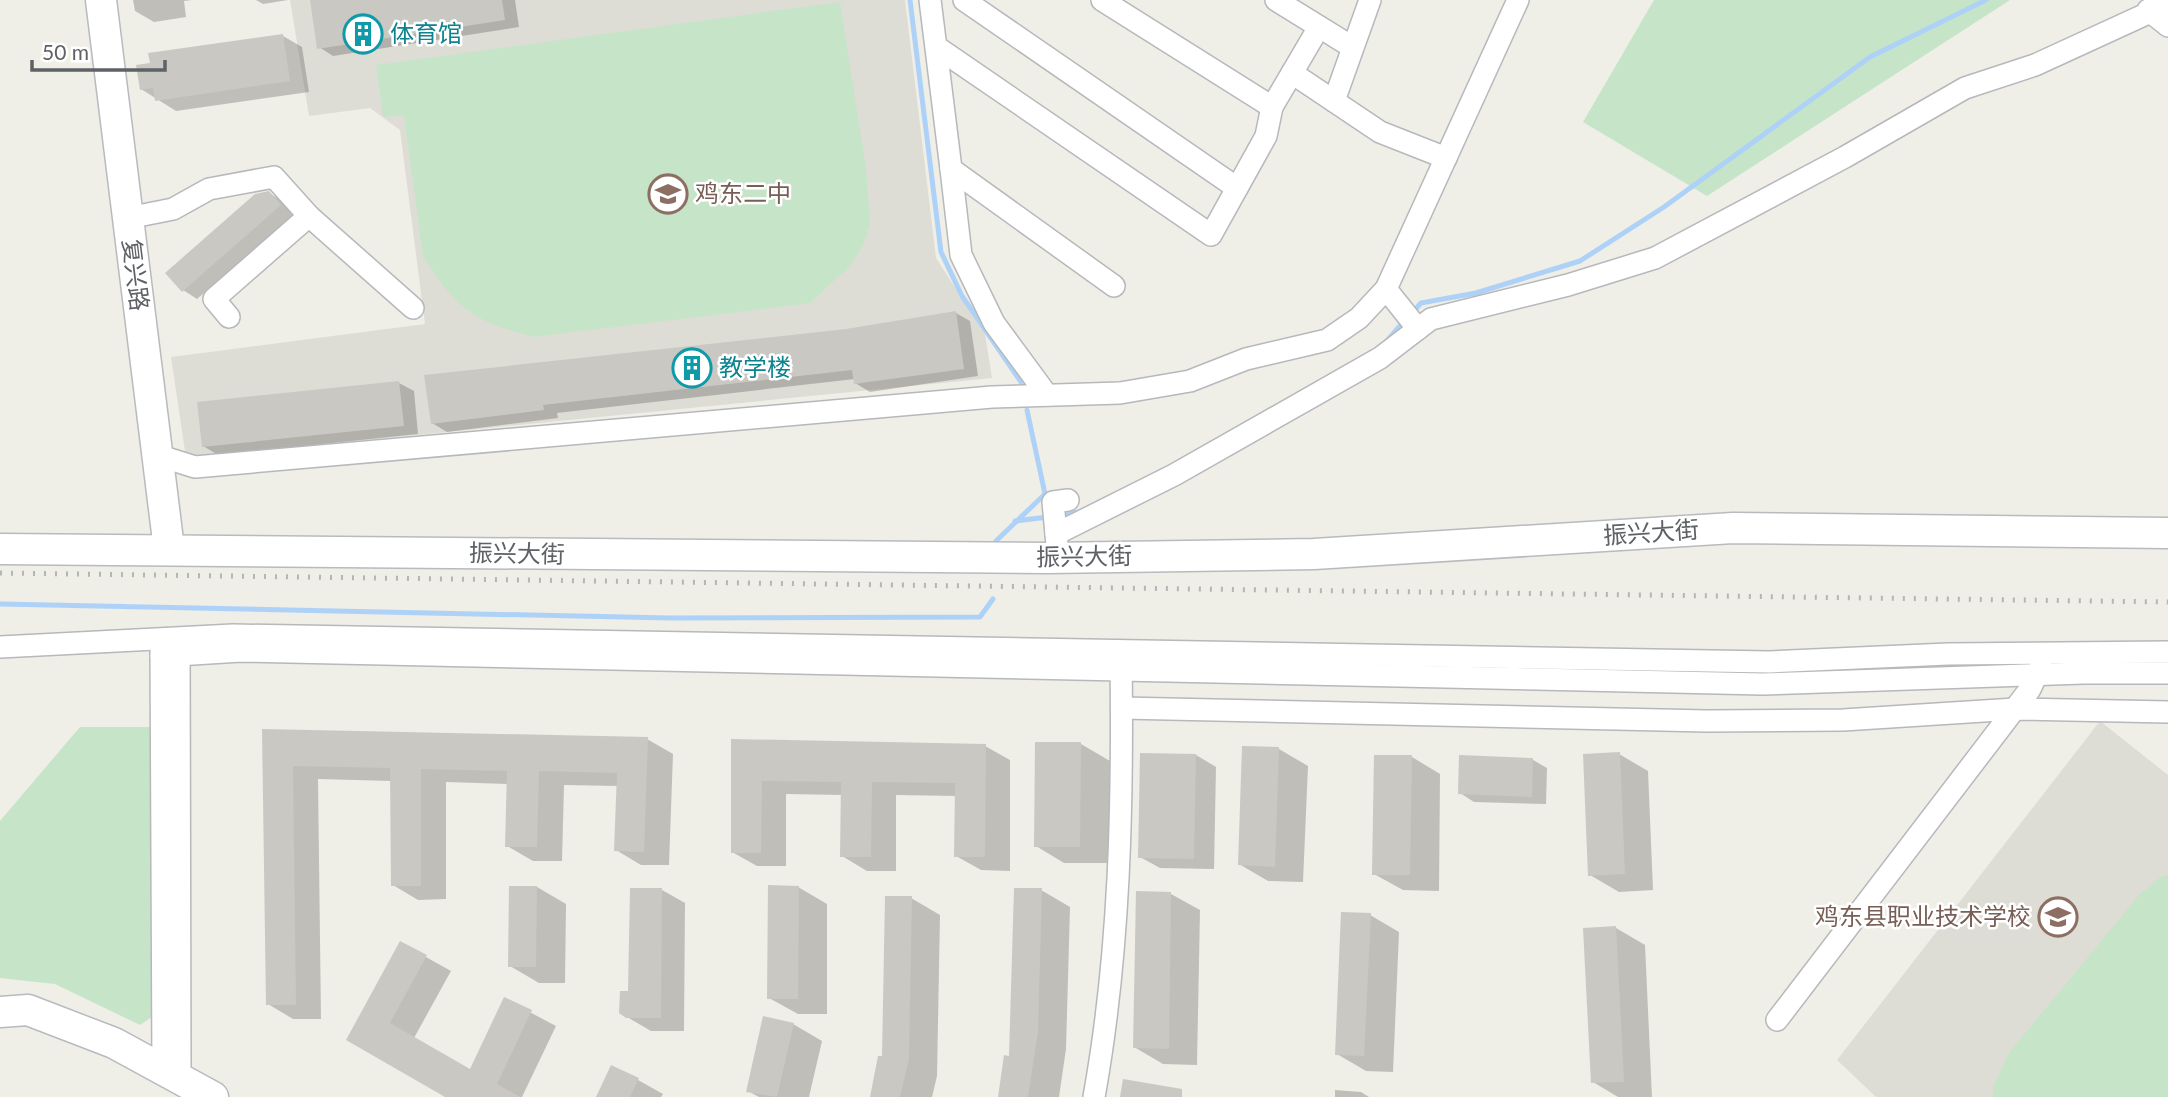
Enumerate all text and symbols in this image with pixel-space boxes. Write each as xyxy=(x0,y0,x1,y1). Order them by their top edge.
building icon: 体育馆 xyxy=(342,13,384,55)
place label: 体育馆 xyxy=(390,18,462,47)
scale bar xyxy=(32,28,164,72)
text: 50 m xyxy=(42,39,89,64)
school or university icon: 鸡东二中 xyxy=(647,173,689,215)
place label: 鸡东二中 xyxy=(695,178,791,207)
street label: 复兴路 xyxy=(118,237,155,312)
building icon: 教学楼 xyxy=(671,347,713,389)
place label: 教学楼 xyxy=(719,352,791,381)
street label: 振兴大街 xyxy=(1602,514,1700,549)
street label: 振兴大街 xyxy=(469,537,565,568)
street label: 振兴大街 xyxy=(1036,540,1132,571)
school or university icon: 鸡东县职业技术学校 xyxy=(2037,896,2079,938)
place label: 鸡东县职业技术学校 xyxy=(1815,901,2031,930)

